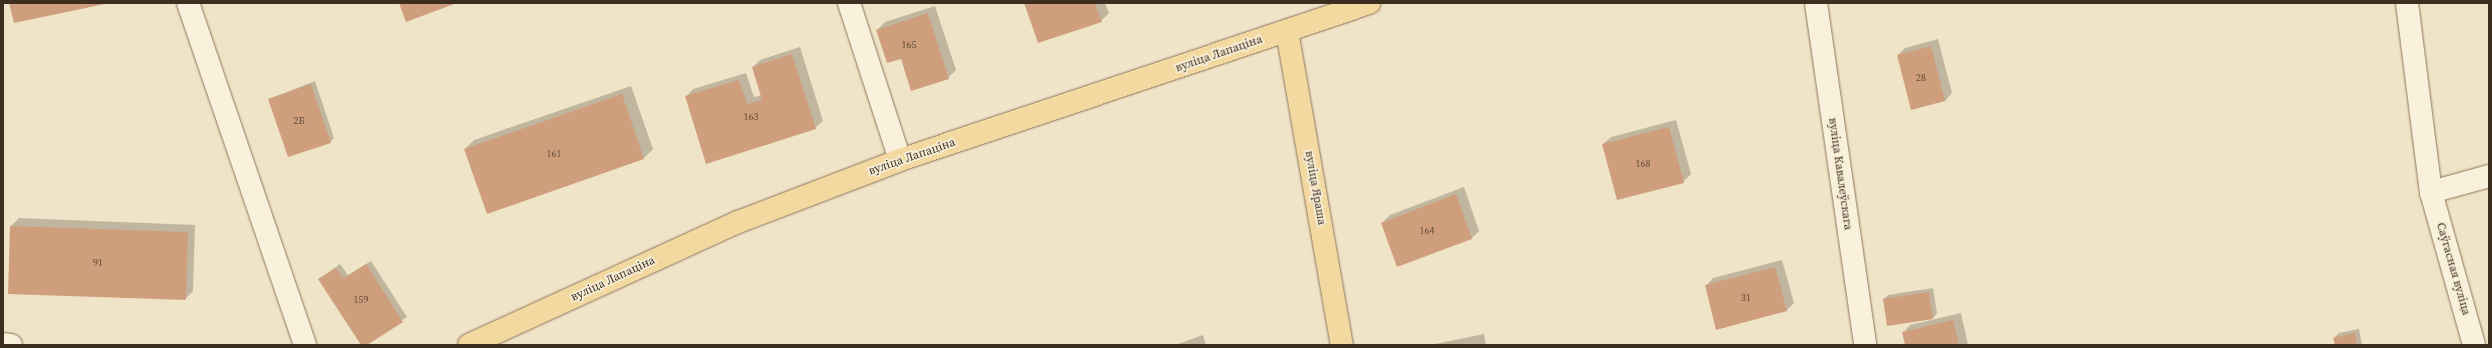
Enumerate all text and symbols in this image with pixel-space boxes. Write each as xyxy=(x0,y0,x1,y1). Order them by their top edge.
street label: вуліца Лапаціна xyxy=(1174,32,1264,76)
house number: 165 xyxy=(902,39,916,51)
house number: 28 xyxy=(1916,72,1926,84)
house number: 163 xyxy=(744,111,758,123)
house number: 2Б xyxy=(293,115,305,127)
street label: вуліца Кавалеўскага xyxy=(1825,117,1855,231)
street label: вуліца Лапаціна xyxy=(867,135,957,179)
house number: 161 xyxy=(547,148,561,160)
street label: вуліца Яраша xyxy=(1301,150,1329,226)
house number: 168 xyxy=(1636,158,1650,170)
street label: Саўгасная вуліца xyxy=(2433,221,2473,317)
house number: 164 xyxy=(1420,225,1434,237)
street label: вуліца Лапаціна xyxy=(569,253,657,305)
house number: 91 xyxy=(93,257,103,269)
house number: 31 xyxy=(1741,292,1751,304)
house number: 159 xyxy=(354,294,368,306)

